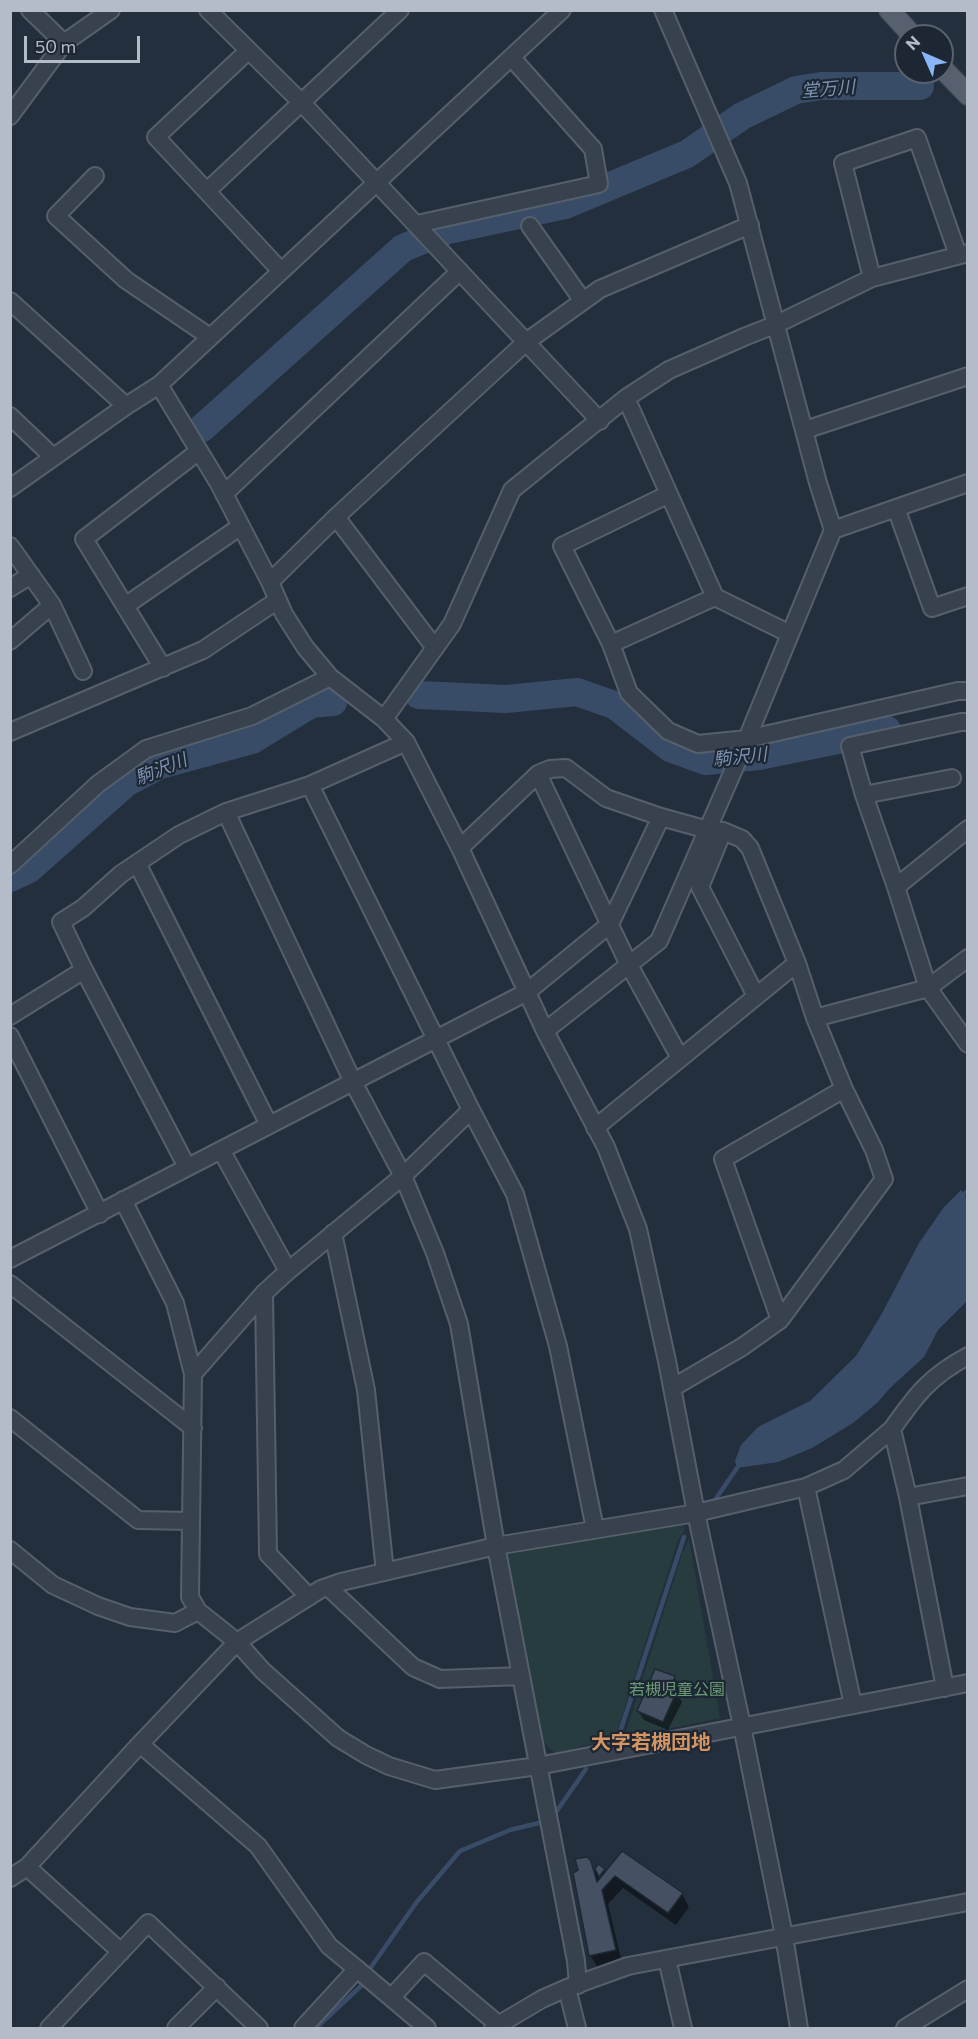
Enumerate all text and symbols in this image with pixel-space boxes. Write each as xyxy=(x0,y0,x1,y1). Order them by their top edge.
scale bar xyxy=(27,24,142,62)
north arrow xyxy=(894,24,954,84)
text: N xyxy=(901,31,923,53)
text: 50 m xyxy=(35,35,76,57)
water label: 堂万川 xyxy=(800,76,856,102)
water label: 駒沢川 xyxy=(712,743,768,771)
water label: 駒沢川 xyxy=(132,749,190,789)
park label: 若槻児童公園 xyxy=(629,1680,725,1700)
district label: 大字若槻団地 xyxy=(591,1730,711,1754)

